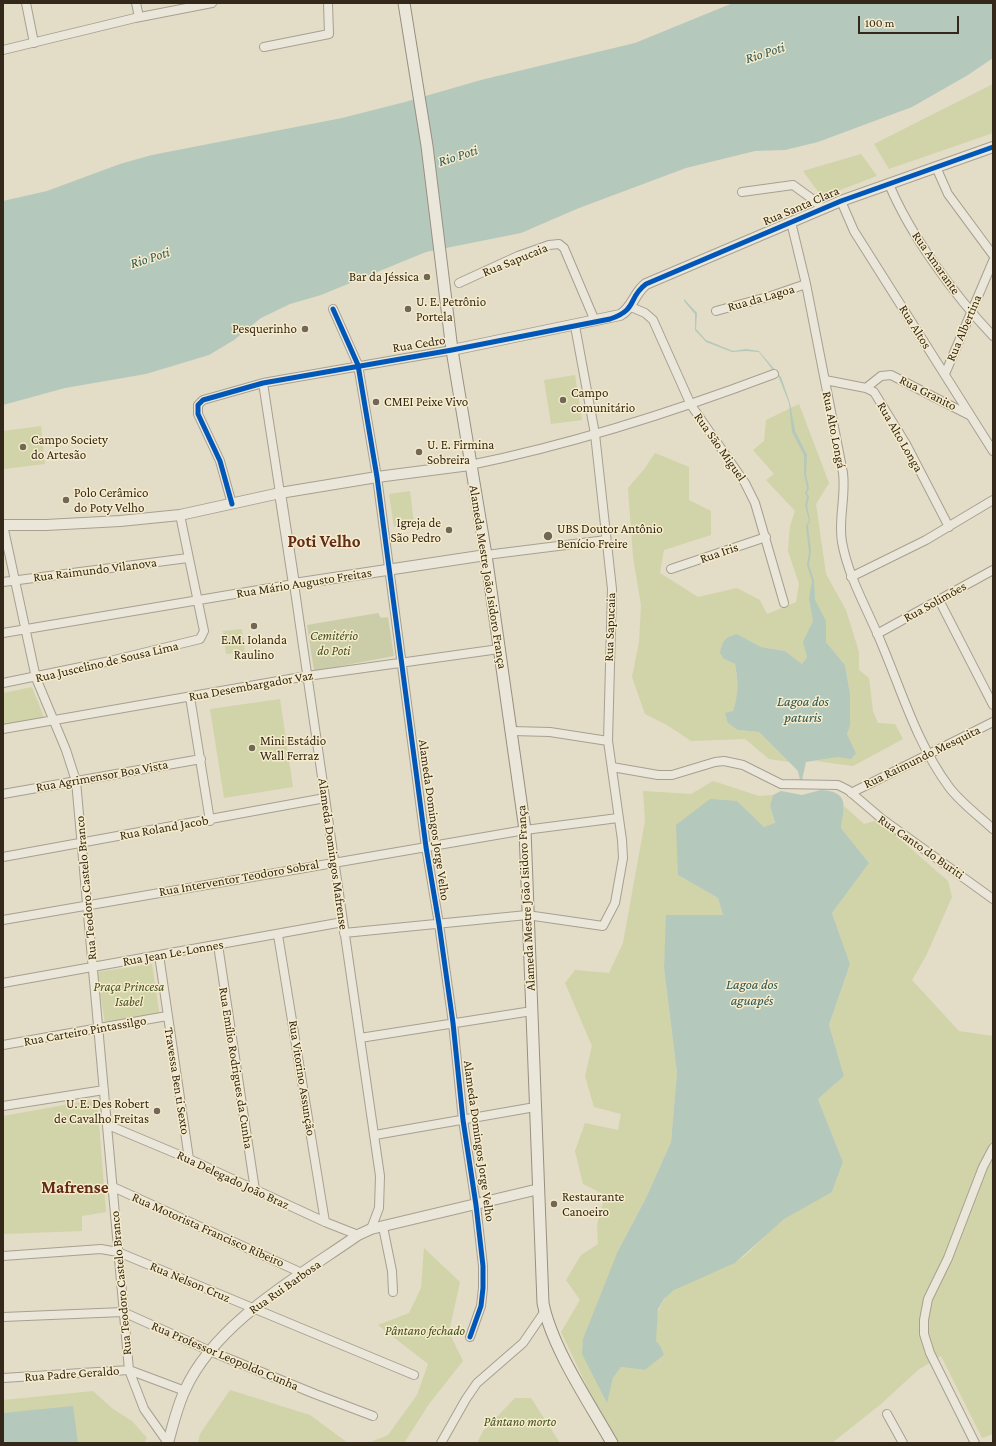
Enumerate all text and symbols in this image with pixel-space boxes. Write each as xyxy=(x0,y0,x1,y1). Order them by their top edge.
scale bar xyxy=(860,8,961,34)
text: 100 m xyxy=(865,16,894,30)
water label: Rio Poti xyxy=(743,39,787,67)
water label: Rio Poti xyxy=(436,142,480,170)
street label: Rua Santa Clara xyxy=(760,183,842,229)
street label: Rua Amarante xyxy=(909,228,963,298)
street label: Rua Sapucaia xyxy=(480,240,550,280)
water label: Rio Poti xyxy=(128,244,172,272)
place label: Bar da Jéssica xyxy=(349,269,419,285)
marker: Bar da Jéssica xyxy=(422,272,432,282)
street label: Rua da Lagoa xyxy=(726,281,796,315)
street label: Rua Albertina xyxy=(943,292,985,364)
place label: U. E. Petrônio Portela xyxy=(416,294,486,325)
street label: Rua Altos xyxy=(895,302,935,352)
marker: U. E. Petrônio Portela xyxy=(403,304,413,314)
place label: Pesquerinho xyxy=(232,321,297,337)
marker: Pesquerinho xyxy=(300,324,310,334)
street label: Rua Cedro xyxy=(391,332,447,356)
street label: Rua Granito xyxy=(897,372,959,414)
place label: Campo comunitário xyxy=(571,385,635,416)
street label: Rua Alto Longá xyxy=(819,390,849,470)
place label: CMEI Peixe Vivo xyxy=(384,394,468,410)
marker: Campo comunitário xyxy=(558,395,568,405)
marker: CMEI Peixe Vivo xyxy=(371,397,381,407)
street label: Rua Alto Longa xyxy=(874,399,926,475)
street label: Rua São Miguel xyxy=(691,410,749,484)
place label: Campo Society do Artesão xyxy=(31,432,108,463)
place label: U. E. Firmina Sobreira xyxy=(427,437,494,468)
marker: Campo Society do Artesão xyxy=(18,442,28,452)
marker: U. E. Firmina Sobreira xyxy=(414,447,424,457)
street label: Alameda Mestre João Isidoro França xyxy=(466,484,510,670)
place label: Polo Cerâmico do Poty Velho xyxy=(74,485,148,516)
marker: Polo Cerâmico do Poty Velho xyxy=(61,495,71,505)
place label: Igreja de São Pedro xyxy=(390,515,441,546)
place label: UBS Doutor Antônio Benício Freire xyxy=(557,521,663,552)
marker: Igreja de São Pedro xyxy=(444,525,454,535)
marker: UBS Doutor Antônio Benício Freire xyxy=(542,530,554,542)
district label: Poti Velho xyxy=(287,532,361,552)
street label: Rua Iris xyxy=(698,539,740,567)
street label: Rua Raimundo Vilanova xyxy=(32,555,158,585)
street label: Rua Mário Augusto Freitas xyxy=(235,565,373,601)
street label: Rua Solimões xyxy=(901,578,969,626)
street label: Rua Sapucaia xyxy=(601,592,619,662)
marker: E.M. Iolanda Raulino xyxy=(249,621,259,631)
park label: Cemitério do Poti xyxy=(310,628,358,659)
place label: E.M. Iolanda Raulino xyxy=(221,632,287,663)
street label: Rua Juscelino de Sousa Lima xyxy=(34,638,180,686)
street label: Rua Desembargador Vaz xyxy=(188,667,314,705)
water label: Lagoa dos paturis xyxy=(777,694,829,726)
street label: Rua Raimundo Mesquita xyxy=(861,722,983,792)
place label: Mini Estádio Wall Ferraz xyxy=(260,733,326,764)
street label: Alameda Domingos Jorge Velho xyxy=(415,738,453,902)
marker: Mini Estádio Wall Ferraz xyxy=(247,743,257,753)
street label: Rua Agrimensor Boa Vista xyxy=(35,757,169,795)
street label: Alameda Domingos Mafrense xyxy=(315,777,351,931)
street label: Alameda Mestre João Isidoro França xyxy=(513,805,539,991)
street label: Rua Canto do Buriti xyxy=(875,811,967,883)
street label: Rua Roland Jacob xyxy=(118,813,210,843)
street label: Rua Teodoro Castelo Branco xyxy=(72,815,100,961)
street label: Rua Interventor Teodoro Sobral xyxy=(158,856,320,900)
street label: Rua Jean Le-Lonnes xyxy=(121,936,225,970)
water label: Lagoa dos aguapés xyxy=(726,977,778,1010)
park label: Praça Princesa Isabel xyxy=(94,979,164,1010)
street label: Rua Emílio Rodrigues da Cunha xyxy=(216,986,256,1150)
street label: Rua Carteiro Pintassilgo xyxy=(23,1013,147,1049)
street label: Rua Vitorino Assunção xyxy=(285,1019,319,1137)
street label: Travessa Ben ti Sexto xyxy=(161,1026,193,1136)
street label: Alameda Domingos Jorge Velho xyxy=(460,1059,498,1223)
place label: U. E. Des Robert de Cavalho Freitas xyxy=(54,1096,149,1127)
marker: U. E. Des Robert de Cavalho Freitas xyxy=(152,1106,162,1116)
street label: Rua Delegado João Braz xyxy=(174,1147,292,1213)
district label: Mafrense xyxy=(41,1178,109,1198)
street label: Rua Motorista Francisco Ribeiro xyxy=(129,1189,287,1271)
place label: Restaurante Canoeiro xyxy=(562,1189,624,1220)
marker: Restaurante Canoeiro xyxy=(549,1199,559,1209)
street label: Rua Teodoro Castelo Branco xyxy=(107,1210,135,1356)
street label: Rua Rui Barbosa xyxy=(246,1256,324,1318)
street label: Rua Nelson Cruz xyxy=(148,1258,232,1306)
street label: Rua Professor Leopoldo Cunha xyxy=(149,1318,301,1394)
park label: Pântano fechado xyxy=(385,1323,465,1339)
street label: Rua Padre Geraldo xyxy=(24,1363,120,1385)
park label: Pântano morto xyxy=(484,1414,556,1430)

